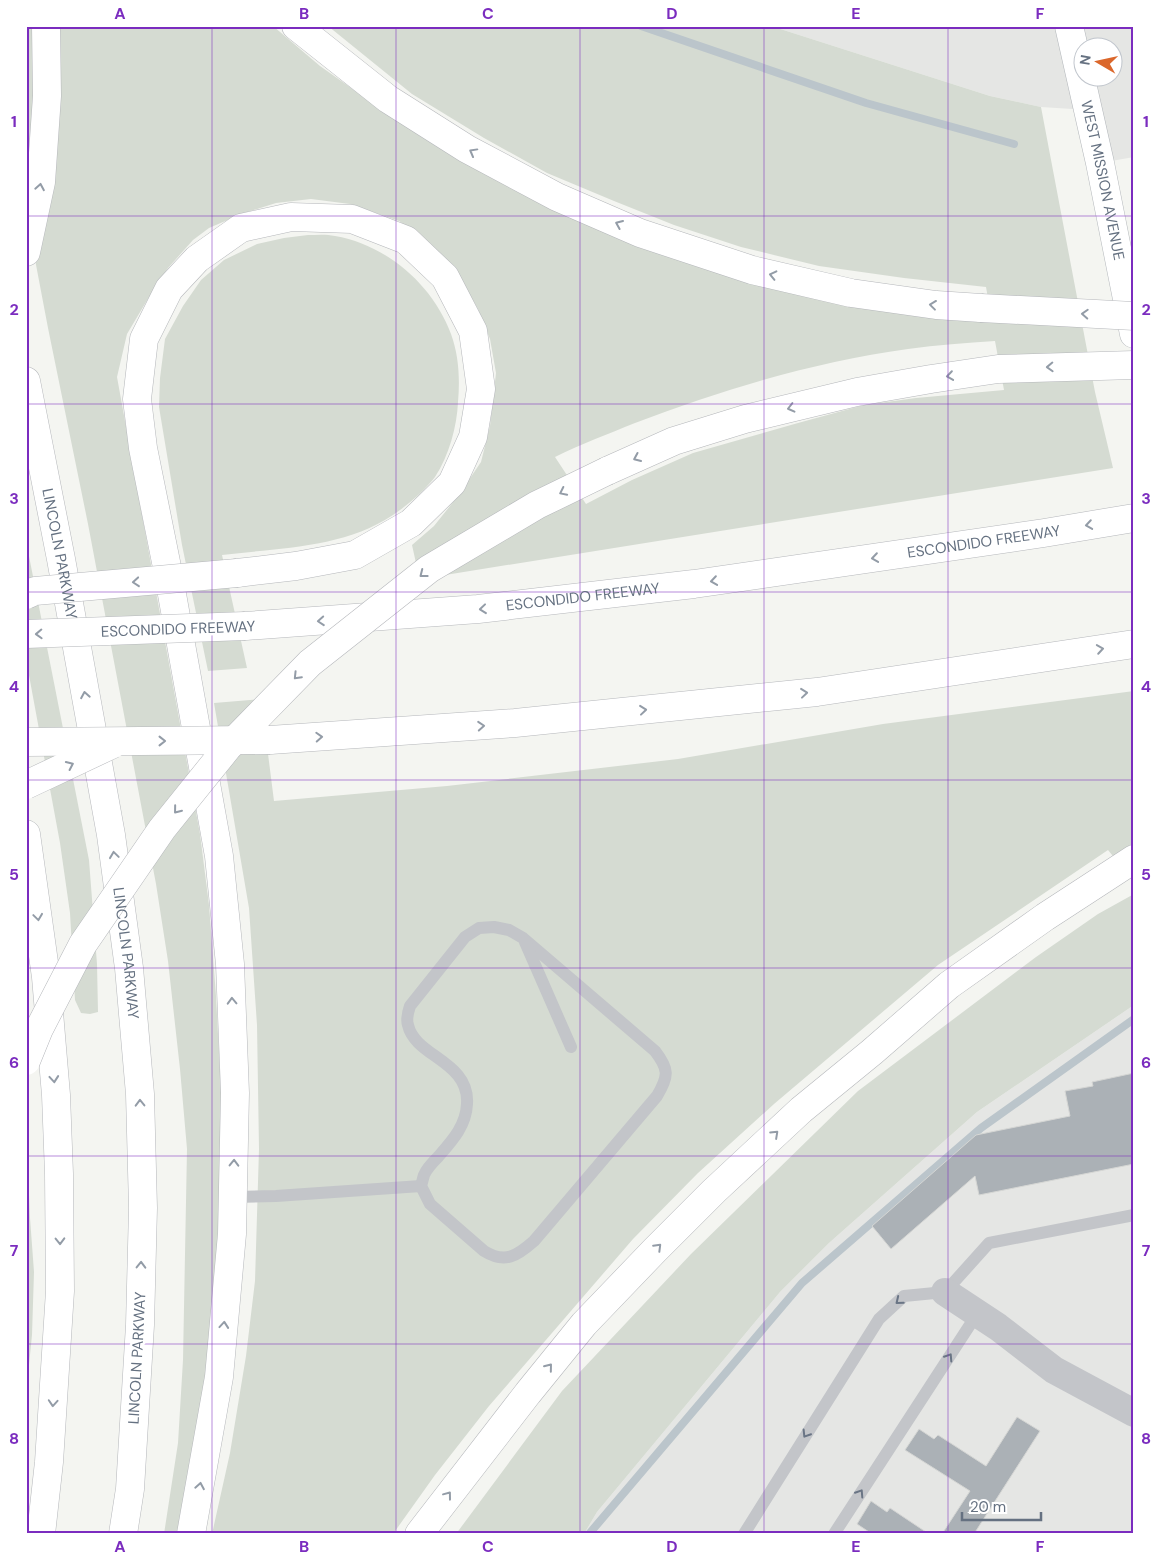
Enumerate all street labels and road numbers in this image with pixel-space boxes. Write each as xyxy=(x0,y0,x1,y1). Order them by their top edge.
street label: WEST MISSION AVENUE xyxy=(1076,99,1129,262)
street label: LINCOLN PARKWAY xyxy=(37,487,82,621)
street label: ESCONDIDO FREEWAY xyxy=(906,520,1062,563)
street label: ESCONDIDO FREEWAY xyxy=(505,578,661,616)
street label: ESCONDIDO FREEWAY xyxy=(100,616,256,642)
street label: LINCOLN PARKWAY xyxy=(108,886,143,1020)
street label: LINCOLN PARKWAY xyxy=(124,1291,150,1425)

